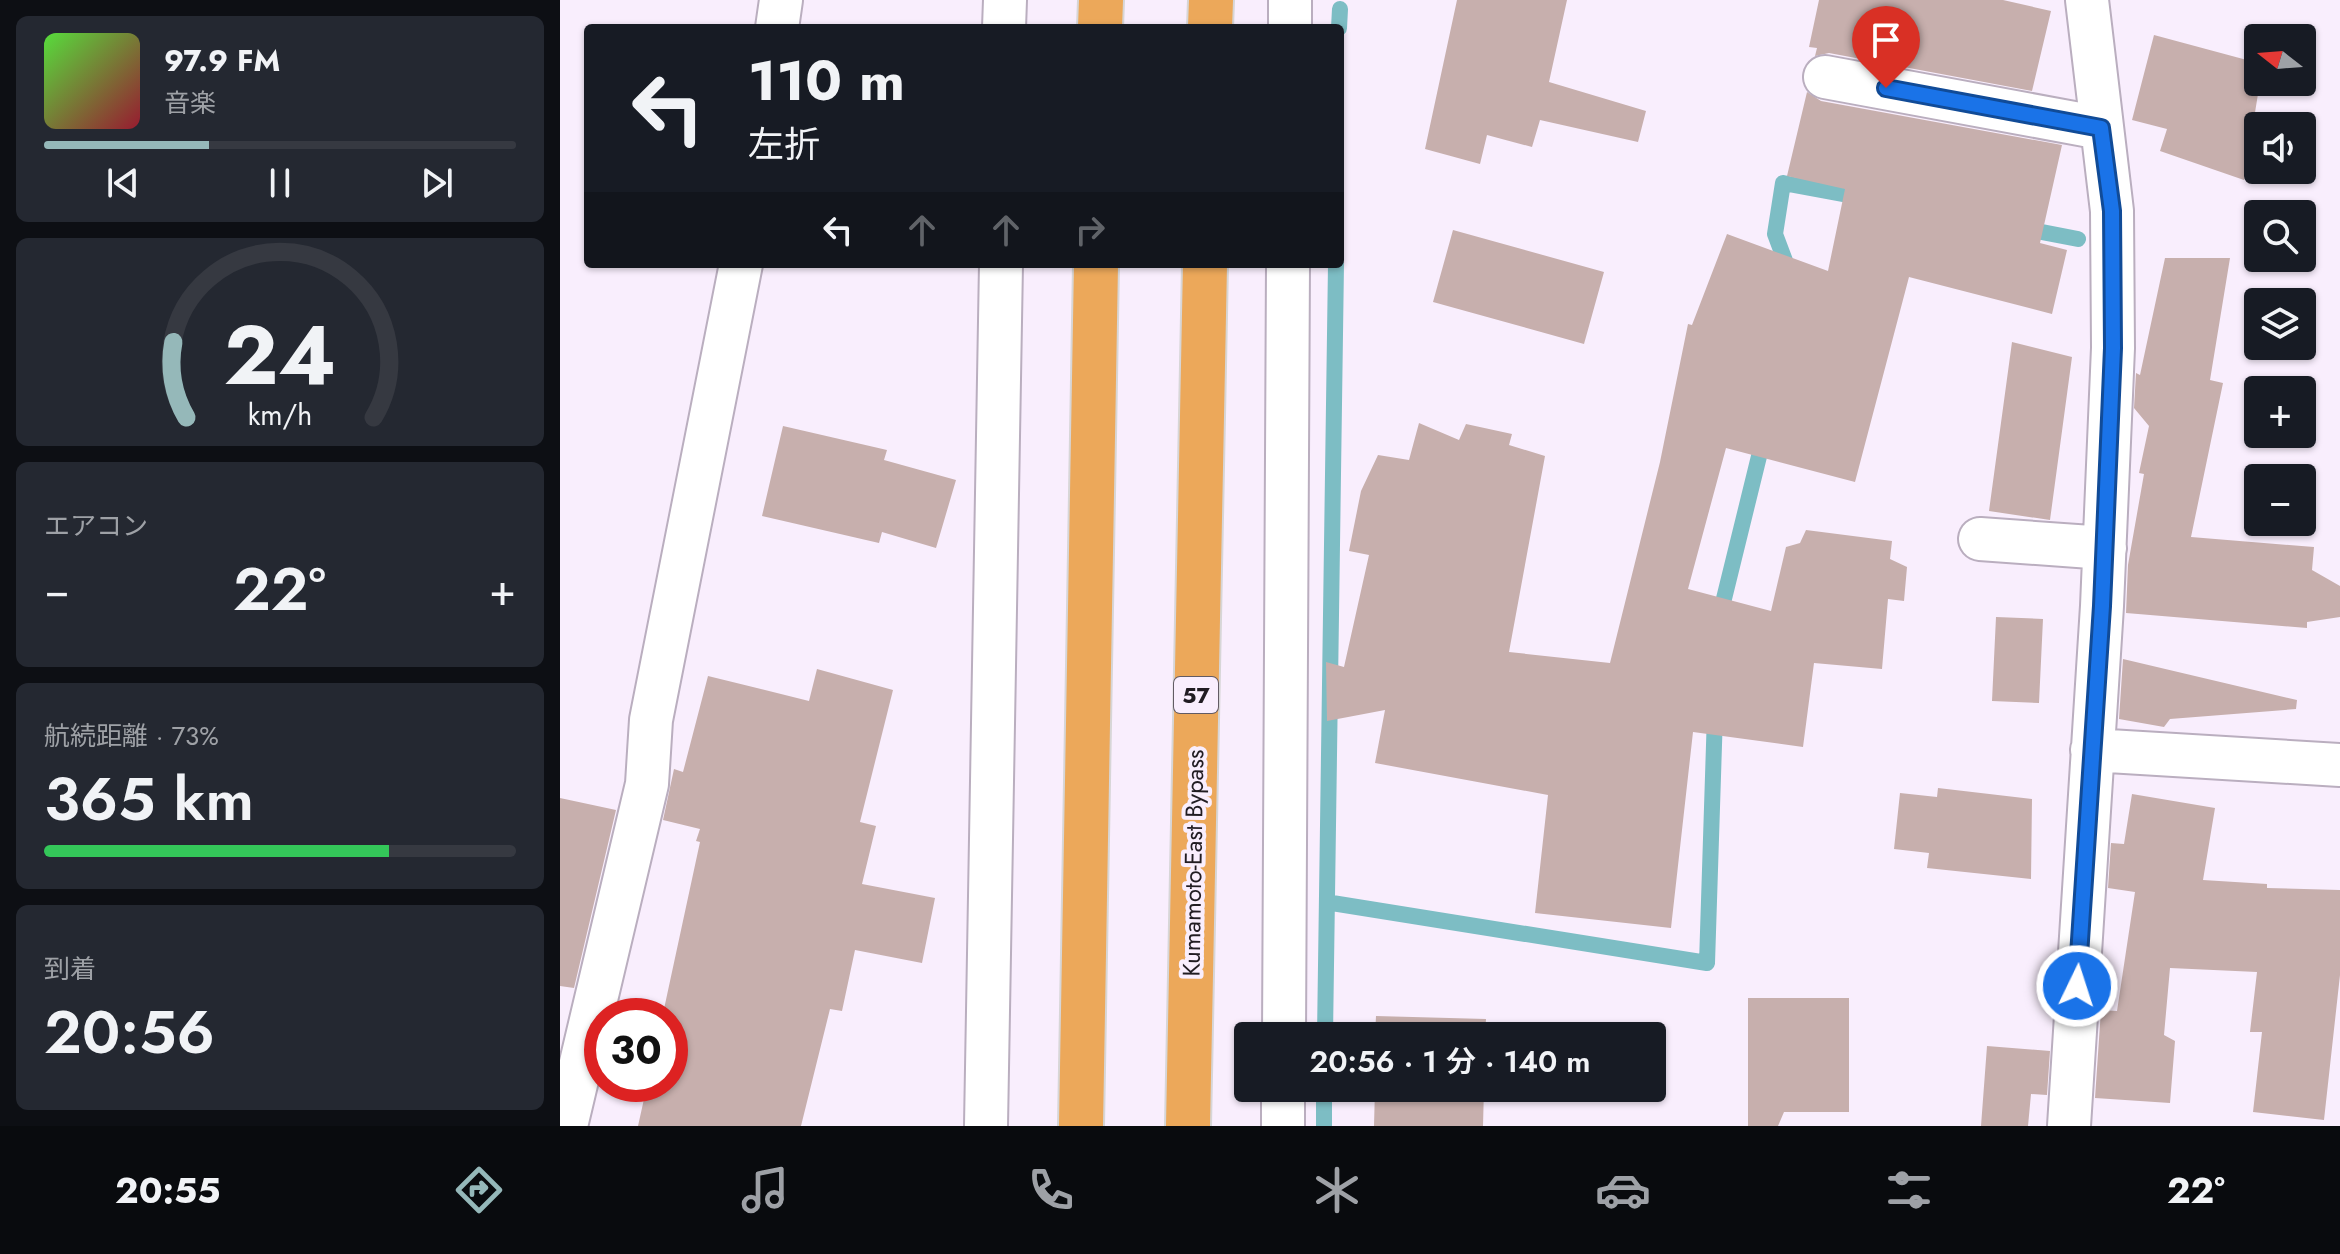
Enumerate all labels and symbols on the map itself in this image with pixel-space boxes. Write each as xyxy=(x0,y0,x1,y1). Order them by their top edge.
pin xyxy=(1852,6,1920,88)
north arrow xyxy=(2244,24,2316,96)
road number: 57 xyxy=(1174,677,1218,713)
street label: Kumamoto-East Bypass xyxy=(1174,749,1212,977)
position arrow xyxy=(2035,944,2119,1028)
speed limit sign: 30 xyxy=(584,998,688,1102)

